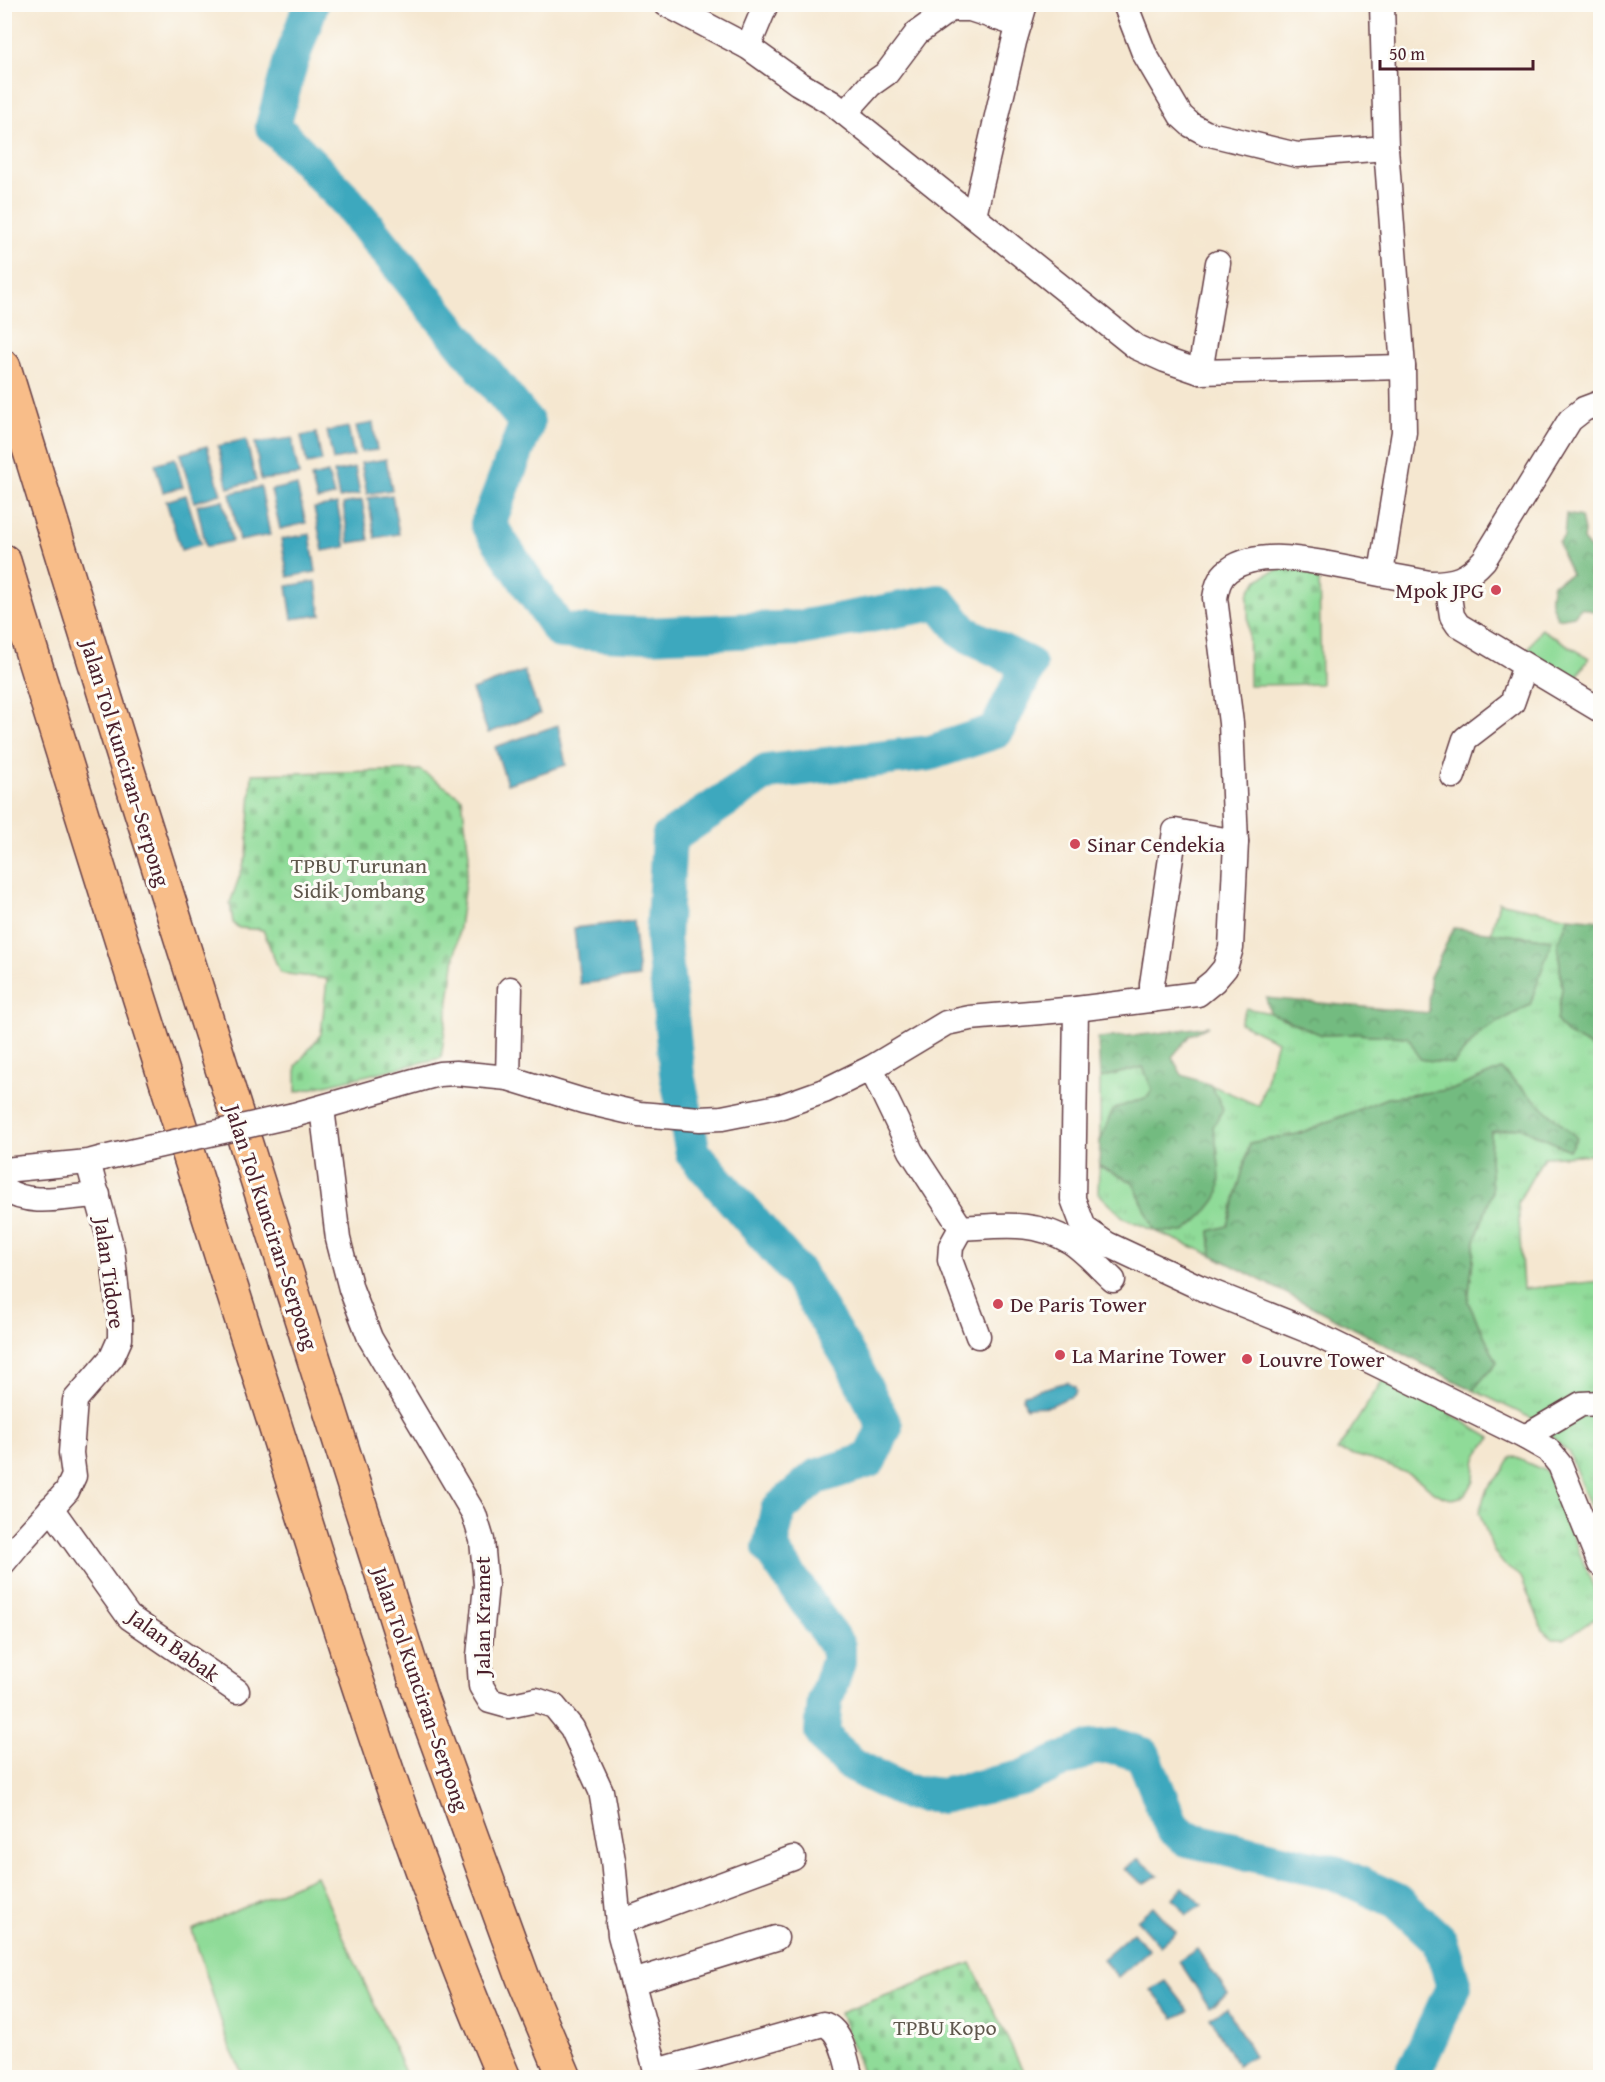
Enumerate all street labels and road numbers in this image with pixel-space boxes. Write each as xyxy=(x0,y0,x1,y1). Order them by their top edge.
street label: Jalan Tol Kunciran–Serpong xyxy=(72,633,179,890)
street label: Jalan Tol Kunciran–Serpong xyxy=(216,1097,327,1354)
street label: Jalan Tidore xyxy=(86,1213,134,1331)
street label: Jalan Kramet xyxy=(466,1556,498,1679)
street label: Jalan Tol Kunciran–Serpong xyxy=(363,1560,478,1816)
street label: Jalan Babak xyxy=(119,1599,227,1690)

